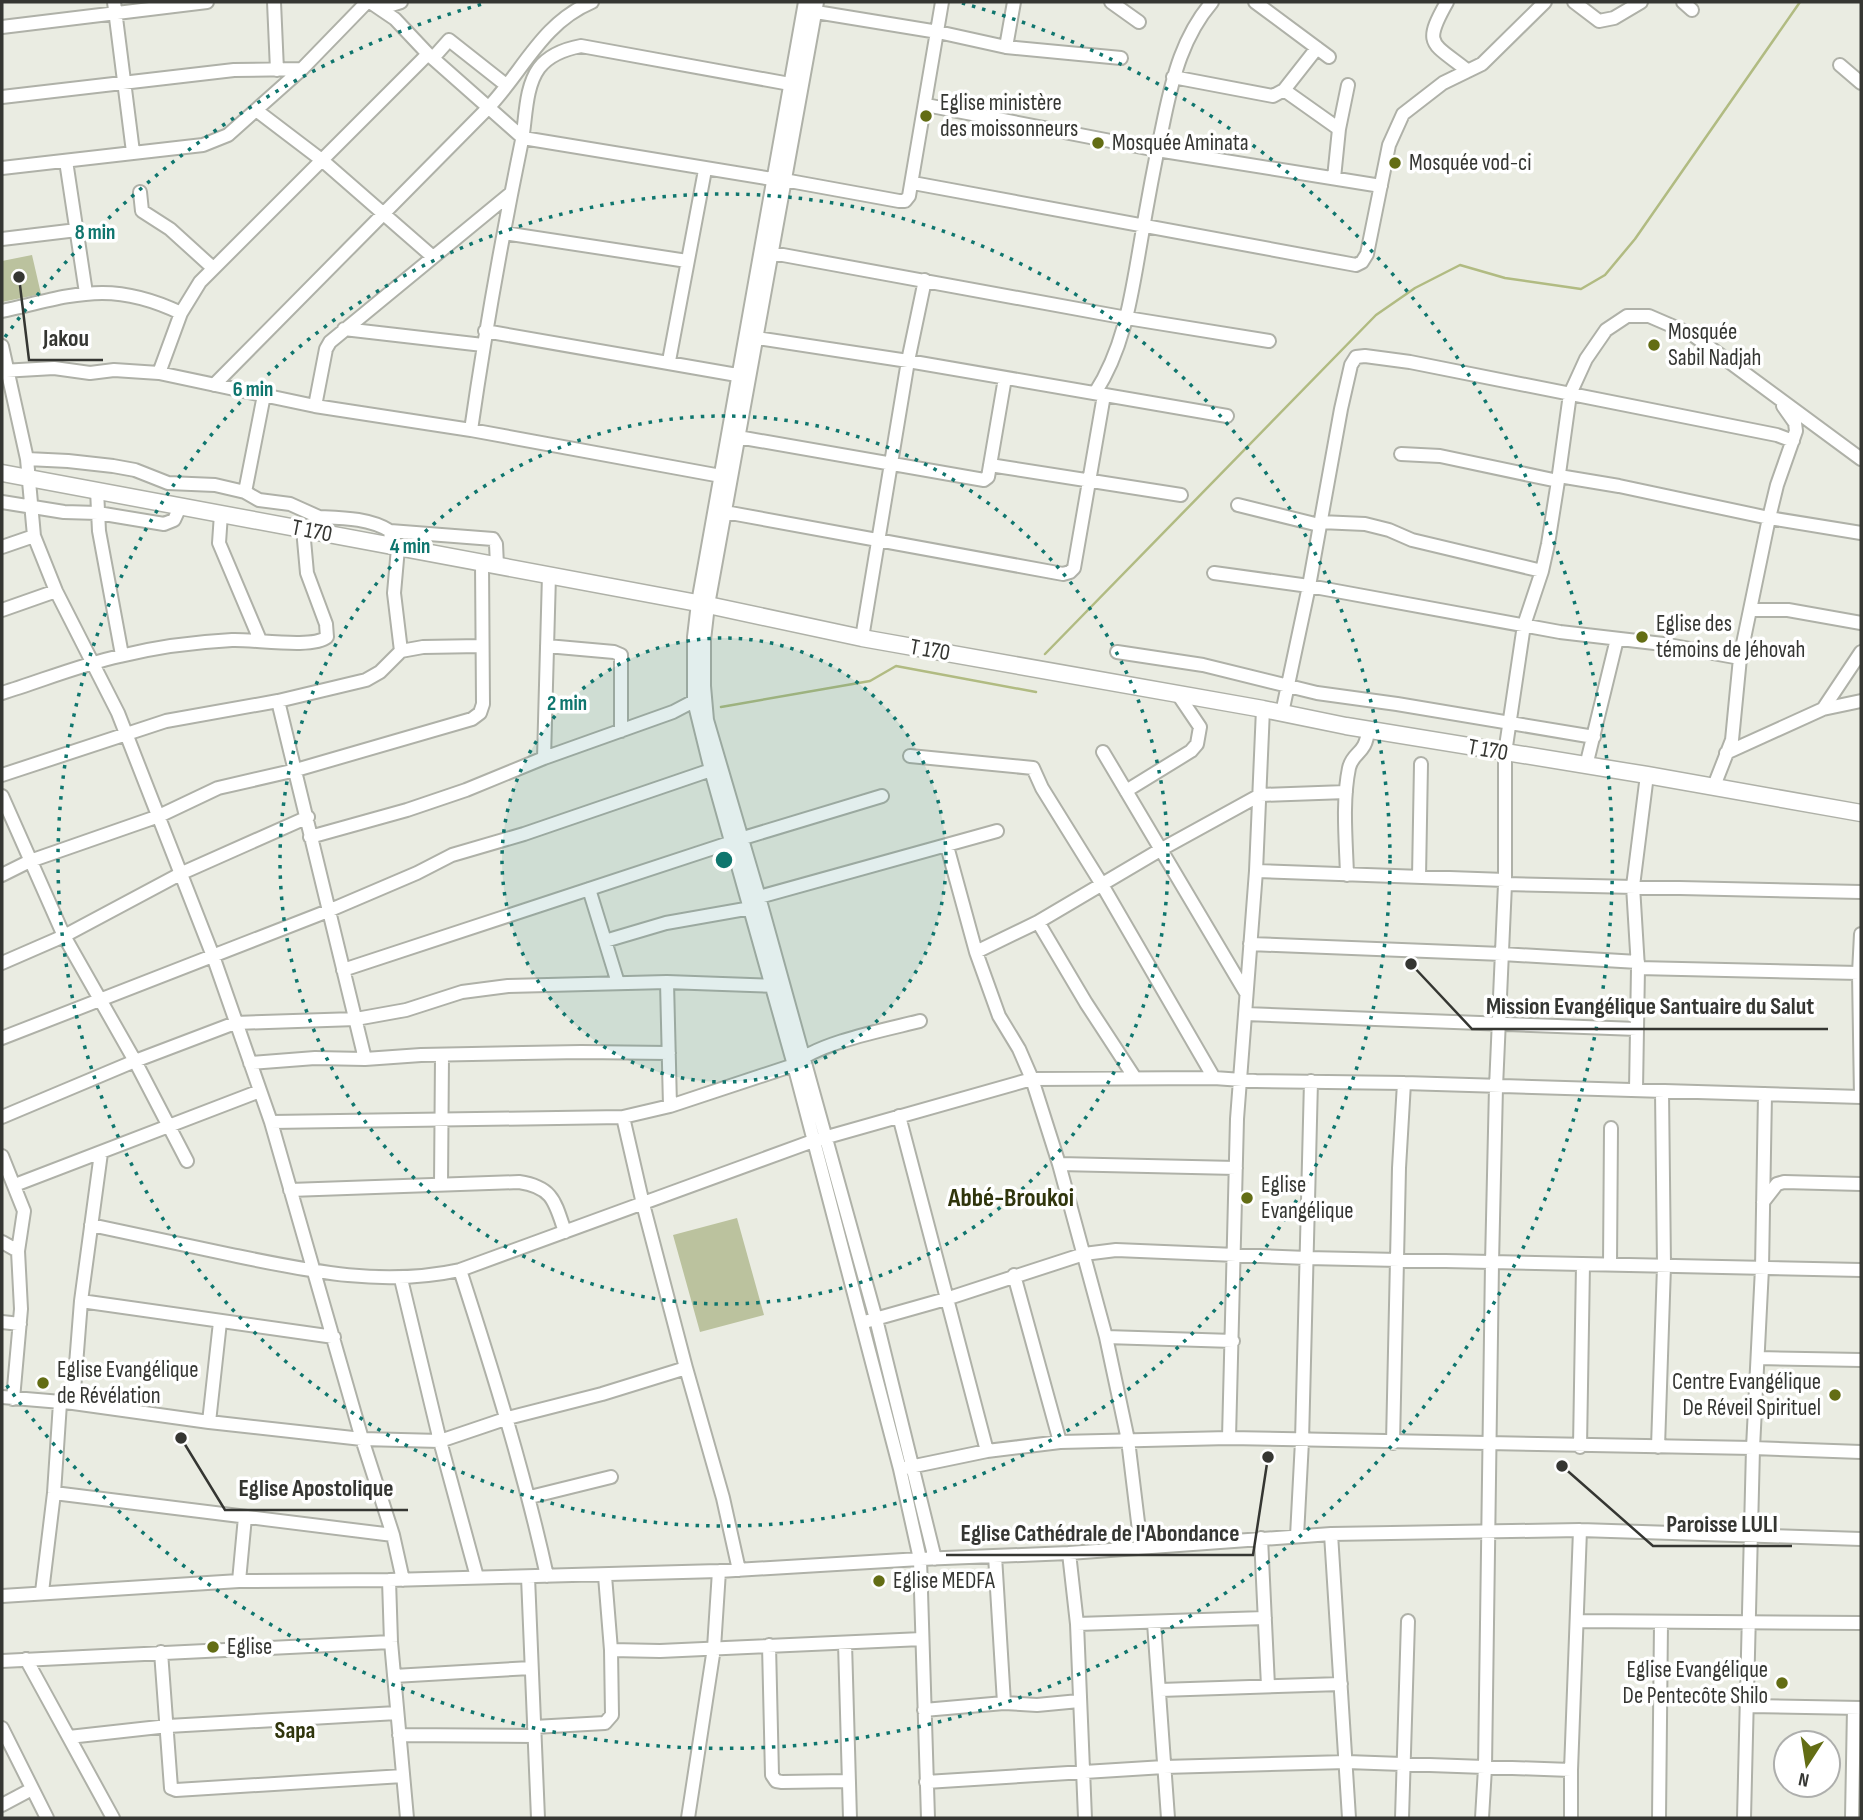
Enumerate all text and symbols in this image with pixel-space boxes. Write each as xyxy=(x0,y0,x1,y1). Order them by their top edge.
place label: Eglise ministère des moissonneurs xyxy=(940,89,1078,143)
marker: Eglise ministère des moissonneurs xyxy=(918,108,934,124)
place label: Mosquée Aminata xyxy=(1112,129,1249,157)
marker: Mosquée Aminata xyxy=(1090,135,1106,151)
place label: Mosquée vod-ci xyxy=(1409,149,1532,177)
marker: Mosquée vod-ci xyxy=(1387,155,1403,171)
text: 8 min xyxy=(75,220,115,245)
callout: Jakou xyxy=(29,315,103,360)
place label: Mosquée Sabil Nadjah xyxy=(1668,318,1761,372)
text: Jakou xyxy=(42,324,89,353)
marker: Mosquée Sabil Nadjah xyxy=(1646,337,1662,353)
text: 6 min xyxy=(233,377,273,402)
street label: T 170 xyxy=(290,513,334,549)
text: 4 min xyxy=(390,534,430,559)
place label: Eglise des témoins de Jéhovah xyxy=(1656,610,1805,664)
marker: Eglise des témoins de Jéhovah xyxy=(1634,629,1650,645)
street label: T 170 xyxy=(908,633,952,667)
text: 2 min xyxy=(547,691,587,716)
street label: T 170 xyxy=(1466,733,1510,767)
centre of rings xyxy=(712,848,736,872)
callout: Mission Evangélique Santuaire du Salut xyxy=(1472,984,1828,1029)
text: Mission Evangélique Santuaire du Salut xyxy=(1486,992,1814,1021)
place label: Eglise Evangélique xyxy=(1261,1171,1354,1225)
district label: Abbé-Broukoi xyxy=(947,1183,1074,1214)
marker: Eglise Evangélique xyxy=(1239,1190,1255,1206)
place label: Eglise Evangélique de Révélation xyxy=(57,1356,198,1410)
place label: Centre Evangélique De Réveil Spirituel xyxy=(1672,1368,1821,1422)
marker: Eglise Evangélique de Révélation xyxy=(35,1375,51,1391)
marker: Centre Evangélique De Réveil Spirituel xyxy=(1827,1387,1843,1403)
callout: Eglise Apostolique xyxy=(225,1465,408,1510)
text: Eglise Apostolique xyxy=(238,1474,394,1503)
callout: Paroisse LULI xyxy=(1653,1501,1792,1546)
callout: Eglise Cathédrale de l'Abondance xyxy=(946,1510,1253,1555)
text: Paroisse LULI xyxy=(1666,1510,1778,1539)
text: Eglise Cathédrale de l'Abondance xyxy=(961,1519,1239,1548)
place label: Eglise MEDFA xyxy=(893,1567,995,1595)
marker: Eglise MEDFA xyxy=(871,1573,887,1589)
place label: Eglise xyxy=(227,1633,272,1661)
marker: Eglise xyxy=(205,1639,221,1655)
place label: Eglise Evangélique De Pentecôte Shilo xyxy=(1623,1656,1768,1710)
marker: Eglise Evangélique De Pentecôte Shilo xyxy=(1774,1675,1790,1691)
district label: Sapa xyxy=(275,1716,315,1745)
north arrow xyxy=(1772,1729,1842,1799)
text: N xyxy=(1796,1767,1811,1791)

